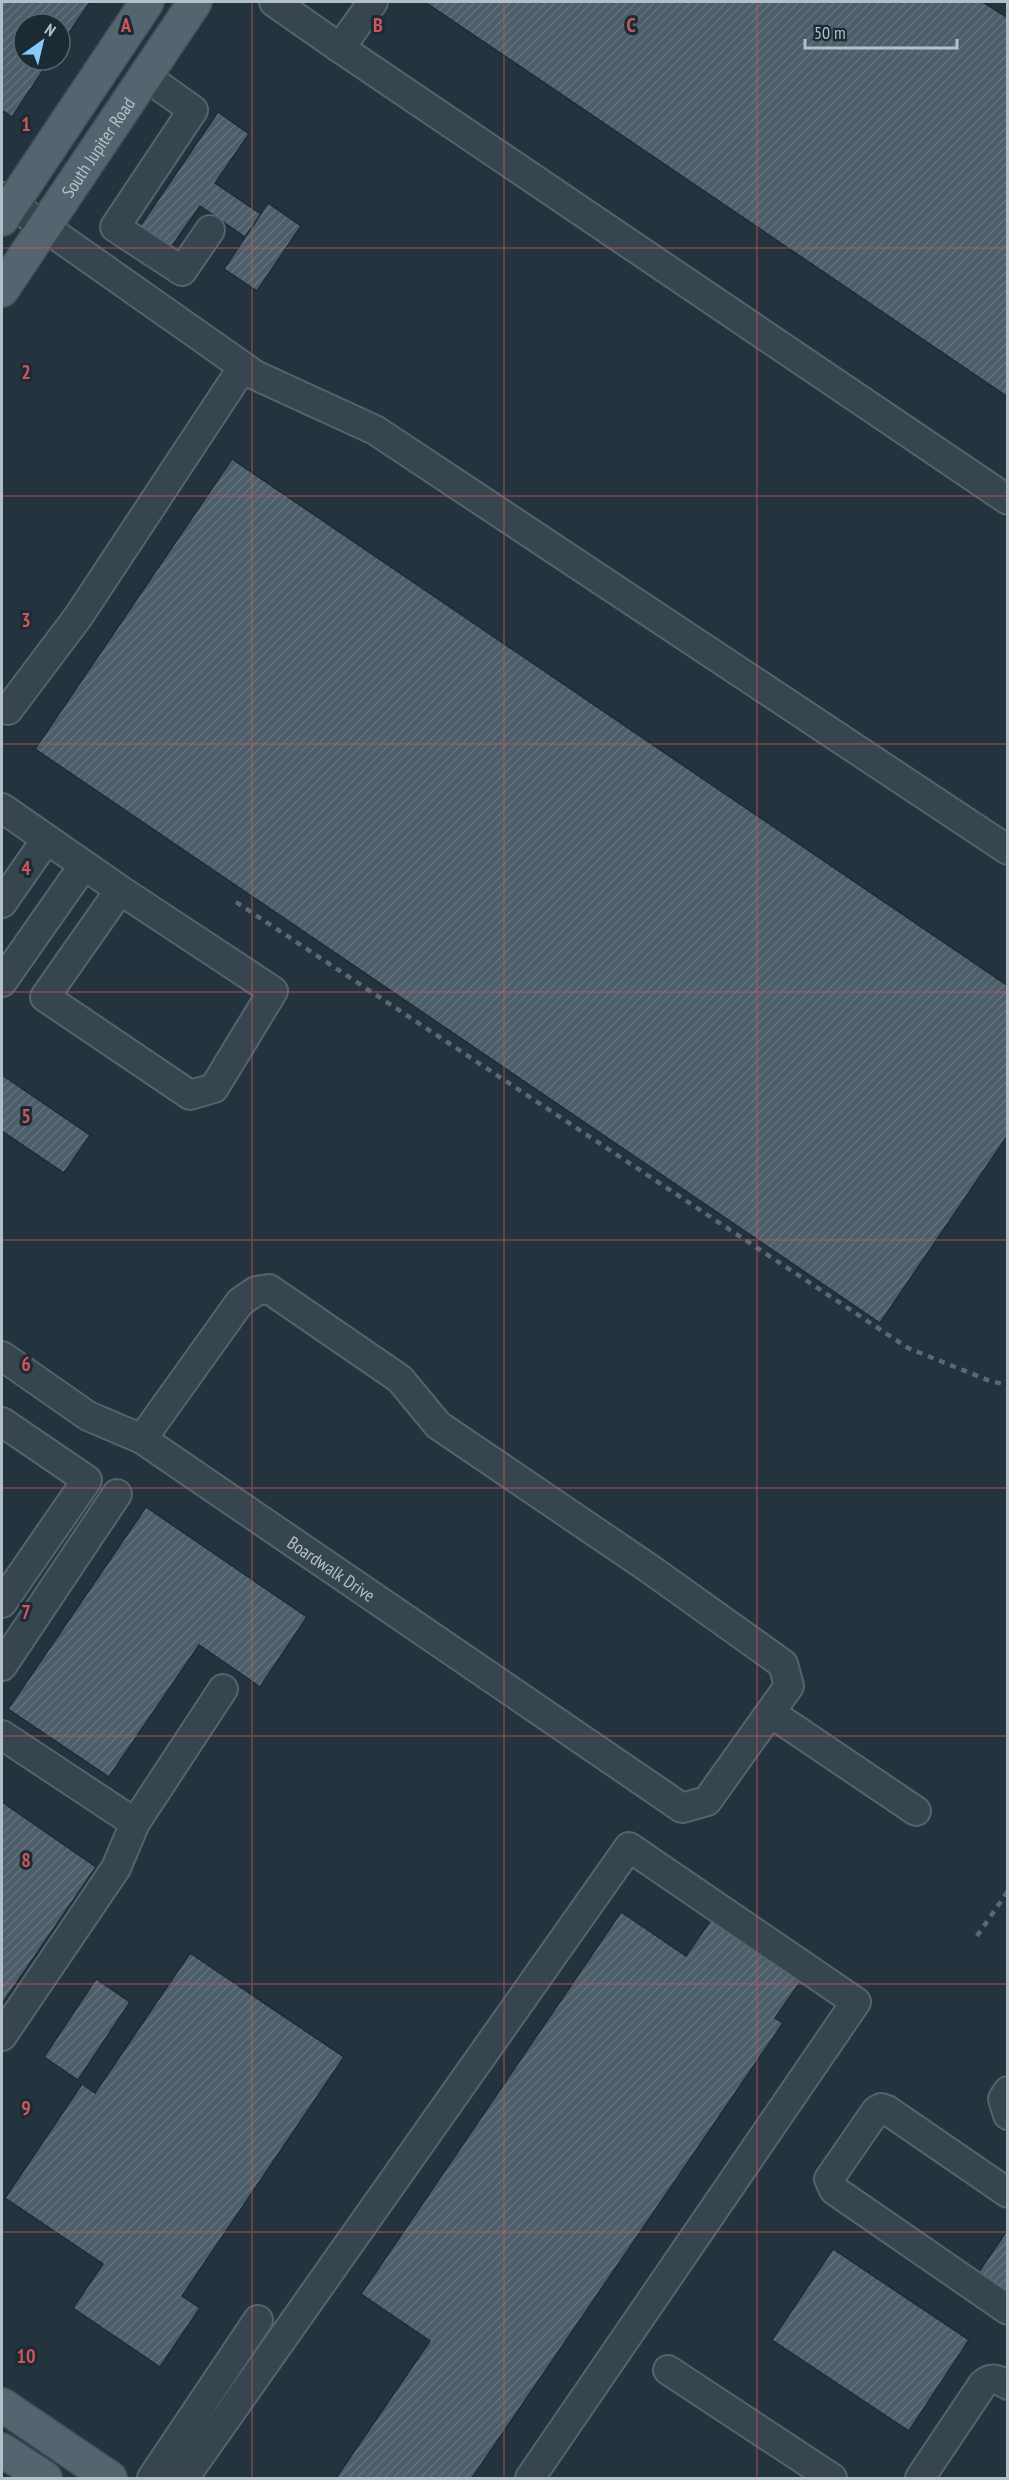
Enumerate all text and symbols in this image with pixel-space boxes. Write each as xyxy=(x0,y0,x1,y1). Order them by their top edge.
north arrow xyxy=(12,12,72,72)
text: A xyxy=(120,12,132,38)
text: B xyxy=(373,12,383,38)
text: C xyxy=(626,12,636,38)
scale bar xyxy=(805,12,956,50)
text: N xyxy=(41,19,60,40)
text: 50 m xyxy=(814,21,846,44)
street label: South Jupiter Road xyxy=(56,93,140,202)
text: 1 xyxy=(21,111,31,137)
text: 2 xyxy=(21,359,31,385)
text: 3 xyxy=(21,607,31,633)
text: 4 xyxy=(21,855,31,881)
text: 5 xyxy=(21,1103,31,1129)
text: 6 xyxy=(21,1351,31,1377)
street label: Boardwalk Drive xyxy=(283,1530,380,1607)
text: 7 xyxy=(21,1599,31,1625)
text: 8 xyxy=(21,1847,31,1873)
text: 9 xyxy=(21,2095,31,2121)
text: 10 xyxy=(16,2343,36,2369)

